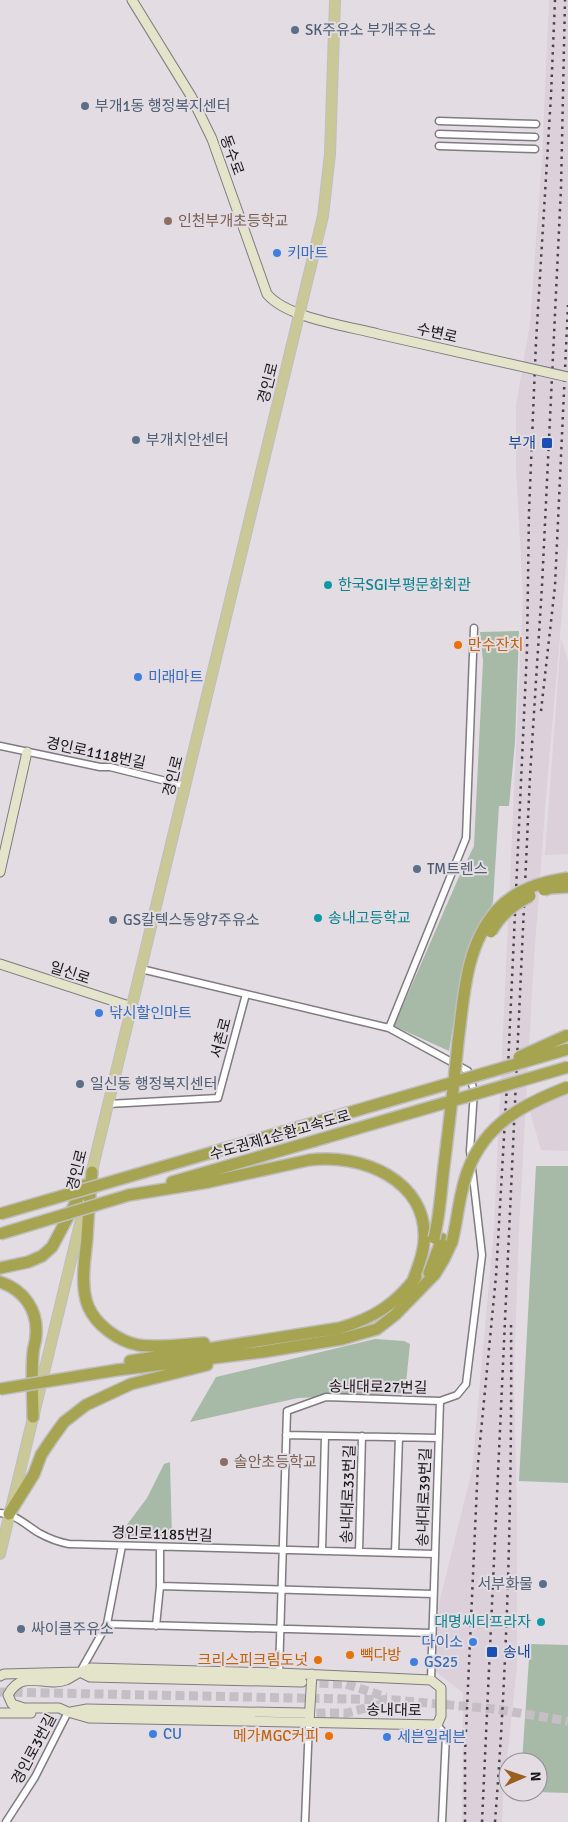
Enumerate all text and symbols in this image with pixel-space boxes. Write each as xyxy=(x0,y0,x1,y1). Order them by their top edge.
place label: SK주유소 부개주유소 xyxy=(305,21,436,39)
marker: SK주유소 부개주유소 xyxy=(289,24,301,36)
place label: 부개1동 행정복지센터 xyxy=(95,97,231,115)
marker: 부개1동 행정복지센터 xyxy=(79,100,91,112)
street label: 동수로 xyxy=(216,132,248,178)
place label: 인천부개초등학교 xyxy=(178,212,288,230)
marker: 인천부개초등학교 xyxy=(162,215,174,227)
place label: 키마트 xyxy=(287,244,329,262)
marker: 키마트 xyxy=(271,247,283,259)
street label: 수변로 xyxy=(415,320,459,346)
street label: 경인로 xyxy=(254,361,282,405)
place label: 부개치안센터 xyxy=(146,431,229,449)
marker: 부개치안센터 xyxy=(130,434,142,446)
place label: 부개 xyxy=(508,434,536,452)
marker: 부개 xyxy=(540,436,554,450)
place label: 한국SGI부평문화회관 xyxy=(338,576,471,594)
marker: 한국SGI부평문화회관 xyxy=(322,579,334,591)
place label: 만수잔치 xyxy=(468,636,523,654)
marker: 만수잔치 xyxy=(452,639,464,651)
place label: 미래마트 xyxy=(148,668,203,686)
marker: 미래마트 xyxy=(132,671,144,683)
street label: 경인로1118번길 xyxy=(45,734,147,772)
street label: 경인로 xyxy=(159,754,187,798)
place label: TM트렌스 xyxy=(427,860,488,878)
marker: TM트렌스 xyxy=(411,863,423,875)
place label: 송내고등학교 xyxy=(328,909,411,927)
place label: GS칼텍스동양7주유소 xyxy=(123,911,260,929)
marker: 송내고등학교 xyxy=(312,912,324,924)
marker: GS칼텍스동양7주유소 xyxy=(107,914,119,926)
street label: 일신로 xyxy=(48,958,92,988)
place label: 낚시할인마트 xyxy=(109,1004,192,1022)
marker: 낚시할인마트 xyxy=(93,1007,105,1019)
street label: 서촌로 xyxy=(207,1016,235,1060)
place label: 일신동 행정복지센터 xyxy=(90,1075,218,1093)
marker: 일신동 행정복지센터 xyxy=(74,1078,86,1090)
street label: 수도권제1순환고속도로 xyxy=(207,1106,353,1164)
street label: 경인로 xyxy=(63,1148,91,1192)
street label: 송내대로27번길 xyxy=(328,1377,428,1397)
street label: 송내대로33번길 xyxy=(337,1444,359,1544)
street label: 송내대로39번길 xyxy=(413,1447,435,1547)
place label: 솔안초등학교 xyxy=(234,1453,317,1471)
marker: 솔안초등학교 xyxy=(218,1456,230,1468)
street label: 경인로1185번길 xyxy=(111,1523,213,1545)
place label: 서부화물 xyxy=(478,1575,533,1593)
marker: 서부화물 xyxy=(537,1578,549,1590)
place label: 대명씨티프라자 xyxy=(434,1613,531,1631)
marker: 대명씨티프라자 xyxy=(535,1616,547,1628)
place label: 싸이클주유소 xyxy=(31,1620,114,1638)
marker: 싸이클주유소 xyxy=(15,1623,27,1635)
place label: 다이소 xyxy=(422,1633,463,1651)
marker: 다이소 xyxy=(467,1636,479,1648)
place label: 송내 xyxy=(503,1643,531,1661)
marker: 송내 xyxy=(485,1645,499,1659)
place label: 빽다방 xyxy=(360,1646,402,1664)
marker: 빽다방 xyxy=(344,1649,356,1661)
place label: 크리스피크림도넛 xyxy=(198,1651,308,1669)
place label: GS25 xyxy=(424,1653,458,1671)
marker: 크리스피크림도넛 xyxy=(312,1654,324,1666)
marker: GS25 xyxy=(408,1656,420,1668)
street label: 송내대로 xyxy=(366,1701,422,1719)
street label: 경인로3번길 xyxy=(8,1711,60,1787)
place label: CU xyxy=(163,1725,182,1743)
place label: 메가MGC커피 xyxy=(233,1727,319,1745)
marker: CU xyxy=(147,1728,159,1740)
place label: 세븐일레븐 xyxy=(397,1728,466,1746)
marker: 메가MGC커피 xyxy=(323,1730,335,1742)
marker: 세븐일레븐 xyxy=(381,1731,393,1743)
north arrow xyxy=(498,1752,548,1802)
text: N xyxy=(527,1771,544,1782)

